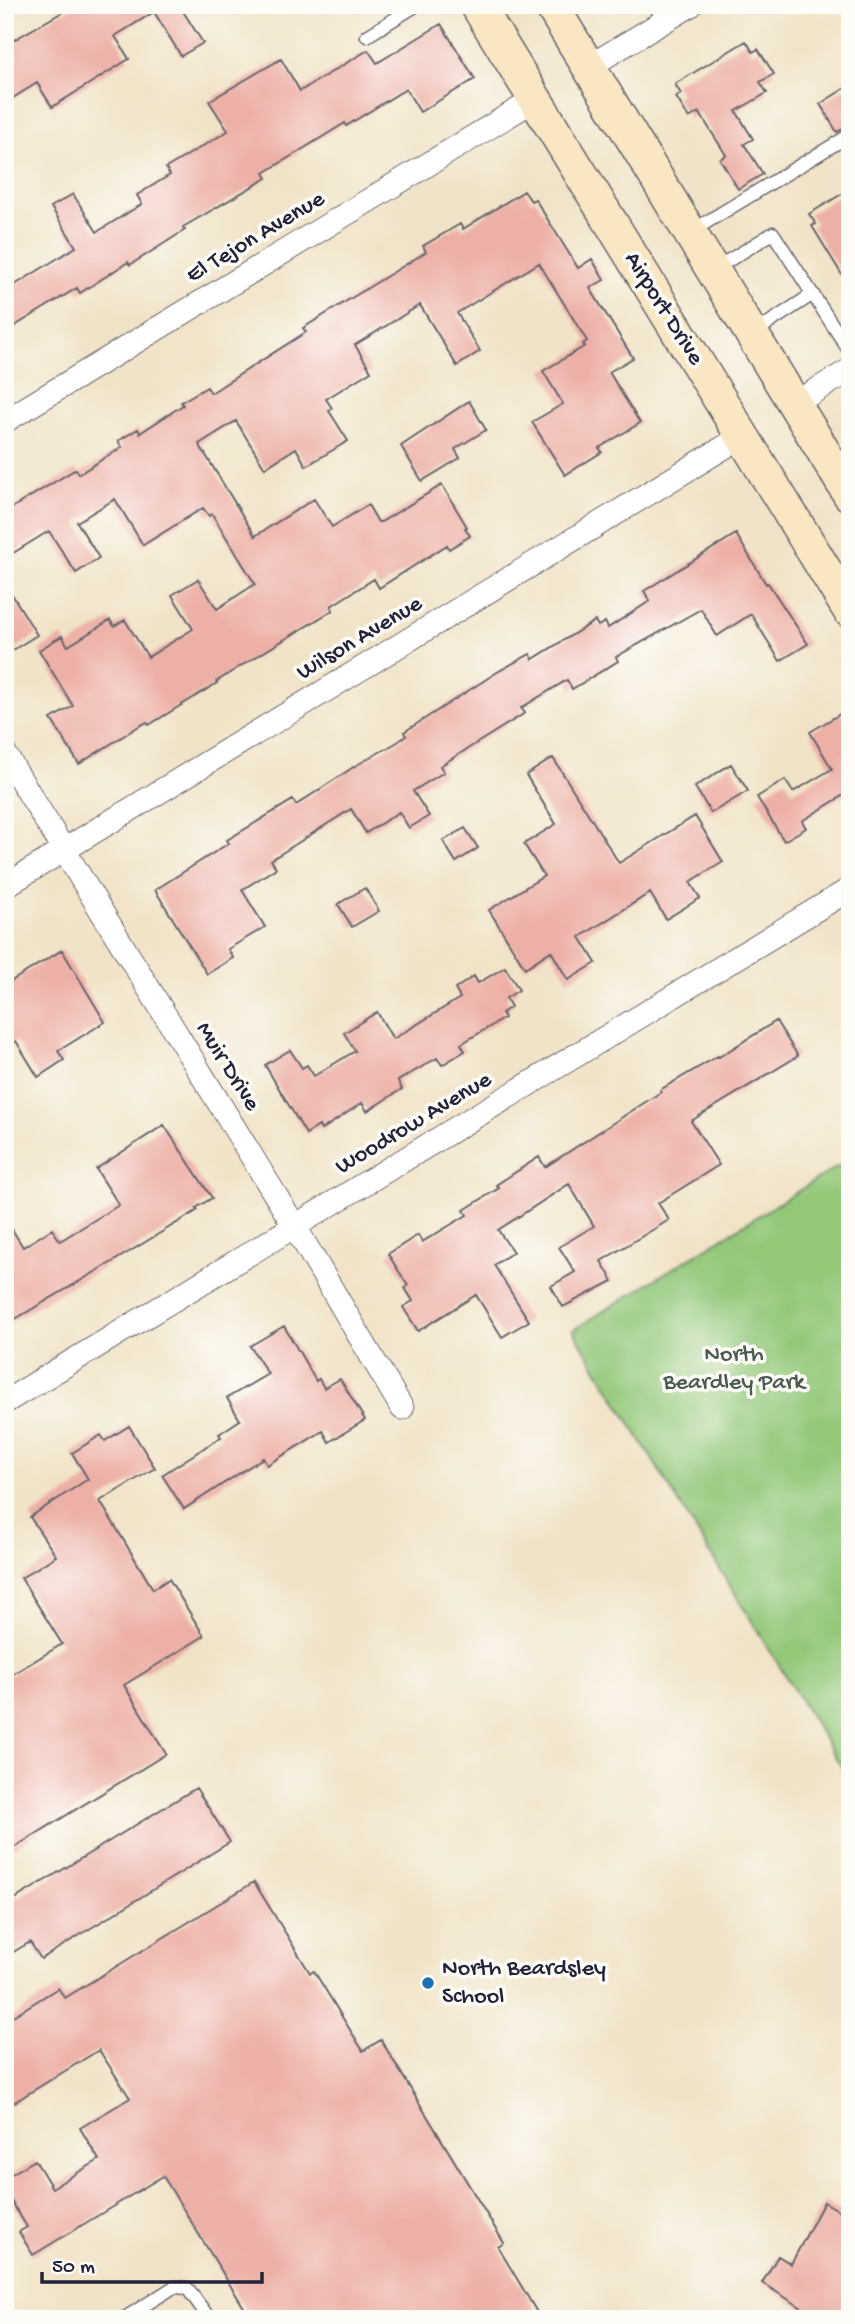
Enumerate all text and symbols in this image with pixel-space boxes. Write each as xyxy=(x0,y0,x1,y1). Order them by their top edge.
street label: El Tejon Avenue xyxy=(182,185,331,291)
street label: Airport Drive xyxy=(617,247,710,372)
street label: Wilson Avenue xyxy=(292,590,429,688)
street label: Muir Drive xyxy=(188,1017,266,1117)
street label: Woodrow Avenue xyxy=(331,1066,498,1182)
park label: North Beardley Park xyxy=(662,1341,807,1398)
place label: North Beardsley School xyxy=(442,1955,606,2012)
marker: North Beardsley School xyxy=(420,1975,436,1991)
scale bar xyxy=(42,2240,262,2284)
text: 50 m xyxy=(52,2256,95,2281)

